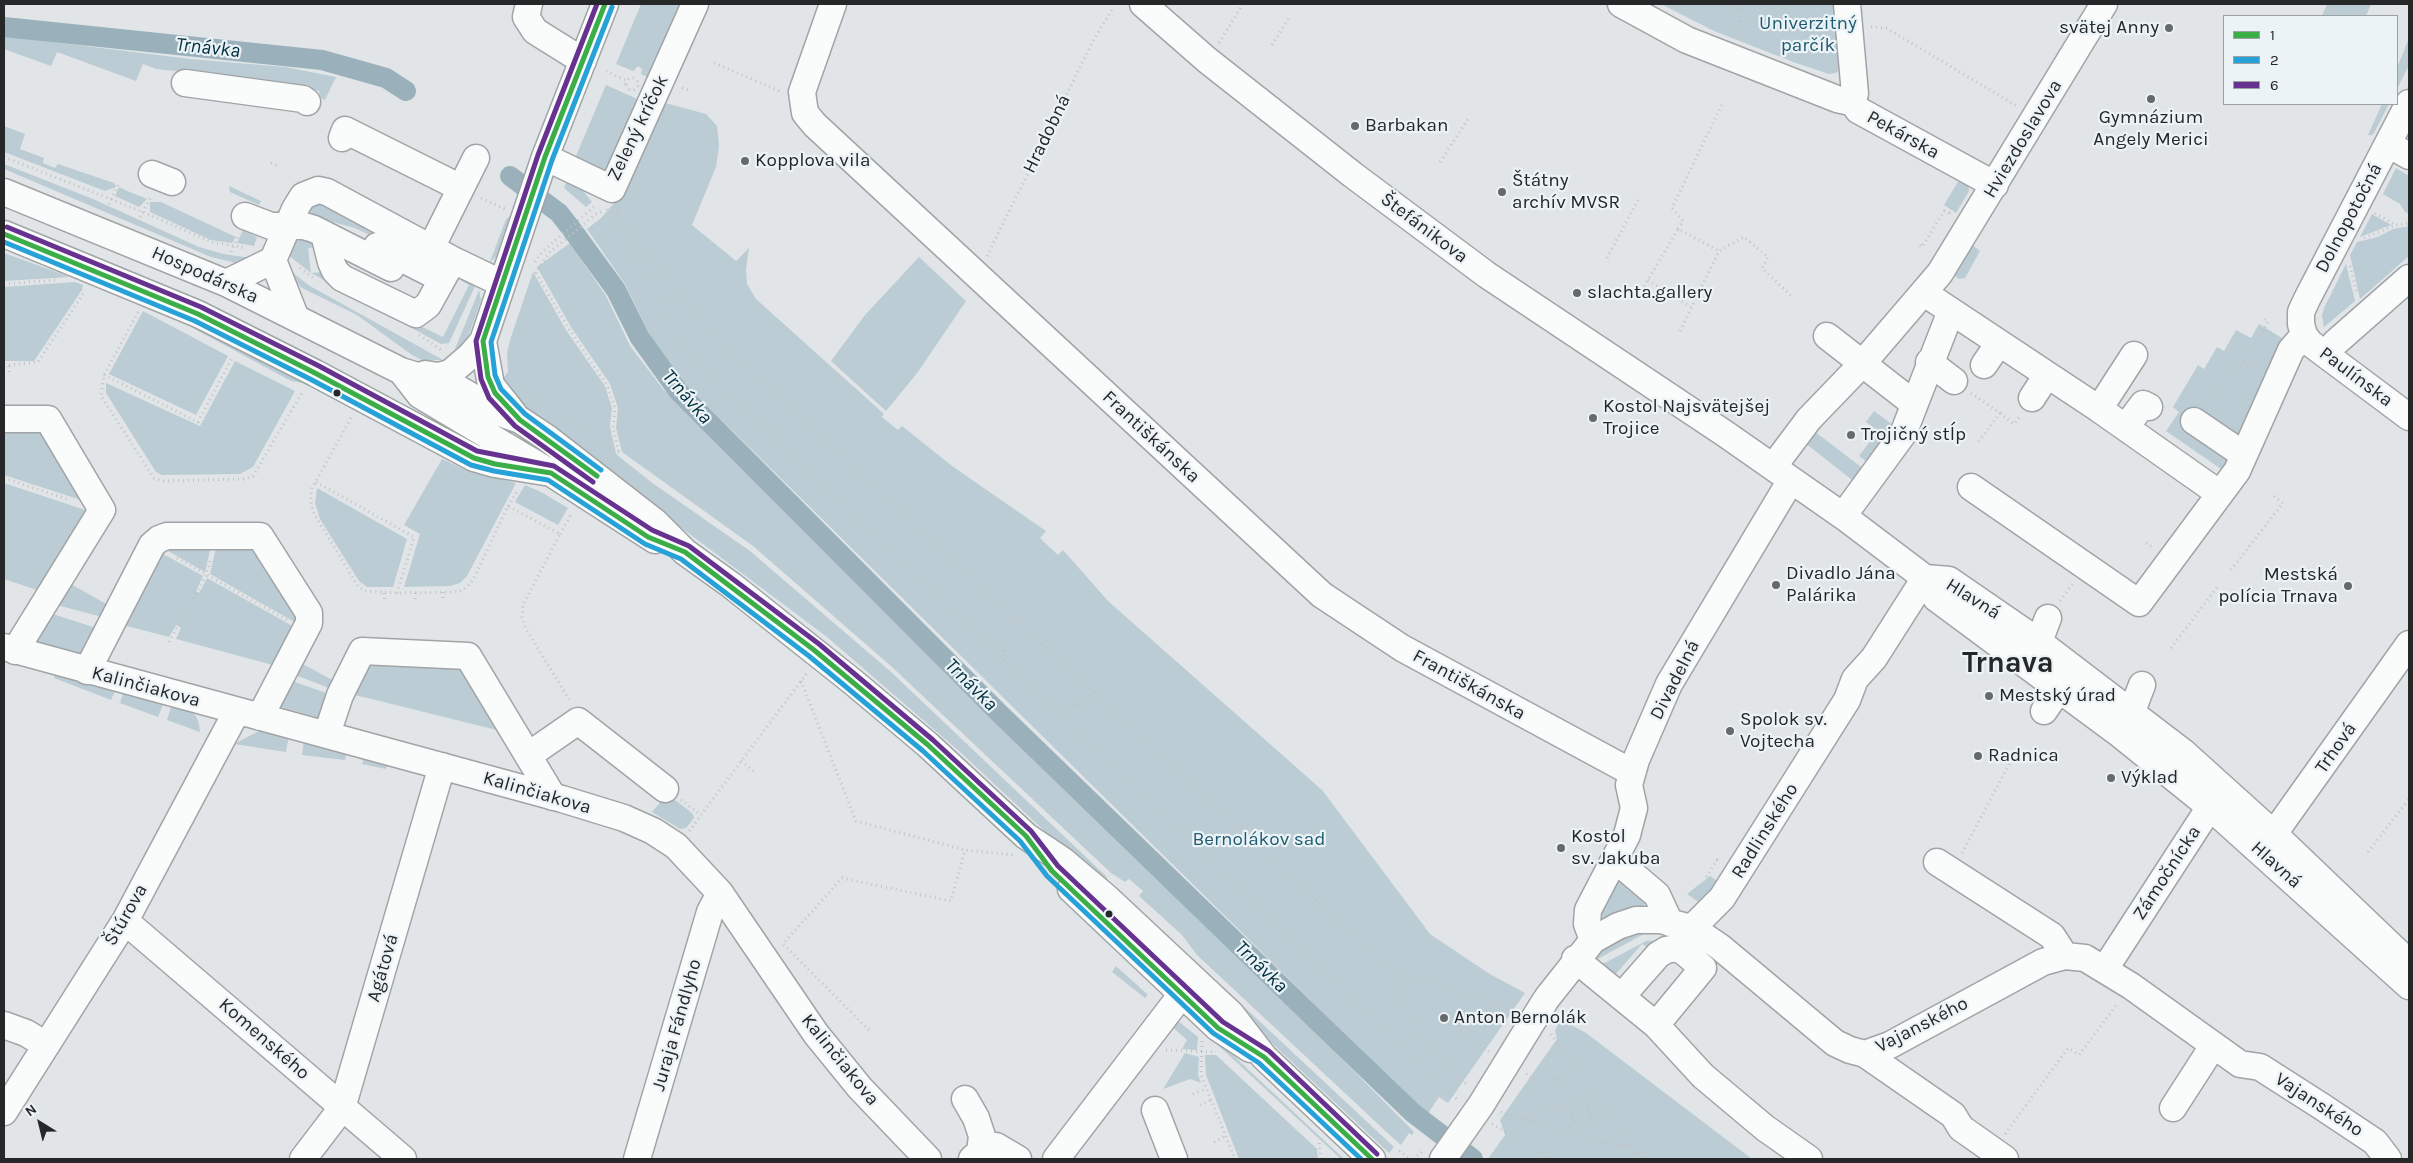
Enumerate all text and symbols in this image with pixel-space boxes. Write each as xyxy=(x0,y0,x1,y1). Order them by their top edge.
park label: Univerzitný parčík xyxy=(1759,13,1857,57)
legend xyxy=(2223,15,2398,105)
place label: svätej Anny xyxy=(2059,17,2159,39)
marker: svätej Anny xyxy=(2163,22,2175,34)
text: 1 xyxy=(2270,26,2275,44)
water label: Trnávka xyxy=(175,33,241,63)
text: 2 xyxy=(2270,51,2279,69)
street label: Zelený kríčok xyxy=(603,71,673,185)
street label: Hviezdoslavova xyxy=(1979,76,2067,202)
text: 6 xyxy=(2270,76,2279,94)
street label: Hradobná xyxy=(1018,91,1076,177)
marker: Gymnázium Angely Merici xyxy=(2145,93,2157,105)
street label: Pekárska xyxy=(1863,106,1943,164)
place label: Gymnázium Angely Merici xyxy=(2093,107,2209,151)
place label: Barbakan xyxy=(1365,115,1448,137)
marker: Barbakan xyxy=(1349,120,1361,132)
place label: Kopplova vila xyxy=(755,150,870,172)
marker: Kopplova vila xyxy=(739,155,751,167)
street label: Dolnopotočná xyxy=(2311,159,2387,277)
place label: Štátny archív MVSR xyxy=(1512,170,1620,214)
marker: Štátny archív MVSR xyxy=(1496,186,1508,198)
street label: Štefánikova xyxy=(1376,188,1472,268)
street label: Hospodárska xyxy=(148,241,262,309)
place label: slachta.gallery xyxy=(1587,282,1712,304)
marker: slachta.gallery xyxy=(1571,287,1583,299)
street label: Paulínska xyxy=(2315,342,2397,412)
water label: Trnávka xyxy=(657,365,717,429)
street label: Františkánska xyxy=(1097,386,1205,488)
unlabelled marker xyxy=(332,388,342,398)
place label: Kostol Najsvätejšej Trojice xyxy=(1603,396,1770,440)
marker: Kostol Najsvätejšej Trojice xyxy=(1587,412,1599,424)
place label: Trojičný stĺp xyxy=(1861,424,1966,446)
marker: Trojičný stĺp xyxy=(1845,429,1857,441)
place label: Divadlo Jána Palárika xyxy=(1786,563,1896,607)
place label: Mestská polícia Trnava xyxy=(2218,564,2338,608)
street label: Hlavná xyxy=(1942,573,2004,625)
marker: Divadlo Jána Palárika xyxy=(1770,579,1782,591)
marker: Mestská polícia Trnava xyxy=(2342,580,2354,592)
street label: Divadelná xyxy=(1645,636,1705,724)
street label: Františkánska xyxy=(1409,645,1529,725)
district label: Trnava xyxy=(1962,647,2054,681)
water label: Trnávka xyxy=(940,654,1002,716)
street label: Kalinčiakova xyxy=(89,662,203,712)
place label: Mestský úrad xyxy=(1999,685,2116,707)
marker: Mestský úrad xyxy=(1983,690,1995,702)
place label: Spolok sv. Vojtecha xyxy=(1740,709,1827,753)
street label: Trhová xyxy=(2310,718,2362,778)
marker: Spolok sv. Vojtecha xyxy=(1724,725,1736,737)
place label: Radnica xyxy=(1988,745,2059,767)
marker: Radnica xyxy=(1972,750,1984,762)
street label: Kalinčiakova xyxy=(480,767,594,819)
place label: Výklad xyxy=(2121,767,2178,789)
marker: Výklad xyxy=(2105,772,2117,784)
street label: Radlinského xyxy=(1727,779,1803,883)
street label: Zámočnícka xyxy=(2128,822,2206,924)
place label: Kostol sv. Jakuba xyxy=(1571,826,1660,870)
park label: Bernolákov sad xyxy=(1193,829,1325,851)
street label: Hlavná xyxy=(2246,836,2306,894)
marker: Kostol sv. Jakuba xyxy=(1555,842,1567,854)
street label: Štúrova xyxy=(99,880,153,950)
unlabelled marker xyxy=(1104,909,1114,919)
street label: Agátová xyxy=(362,931,404,1005)
water label: Trnávka xyxy=(1229,936,1293,998)
street label: Juraja Fándlyho xyxy=(647,956,707,1094)
street label: Vajanského xyxy=(1872,992,1972,1058)
street label: Komenského xyxy=(214,993,314,1085)
place label: Anton Bernolák xyxy=(1454,1007,1587,1029)
street label: Kalinčiakova xyxy=(796,1010,884,1110)
marker: Anton Bernolák xyxy=(1438,1012,1450,1024)
street label: Vajanského xyxy=(2271,1068,2367,1142)
north arrow xyxy=(15,1098,65,1148)
text: N xyxy=(22,1101,40,1120)

